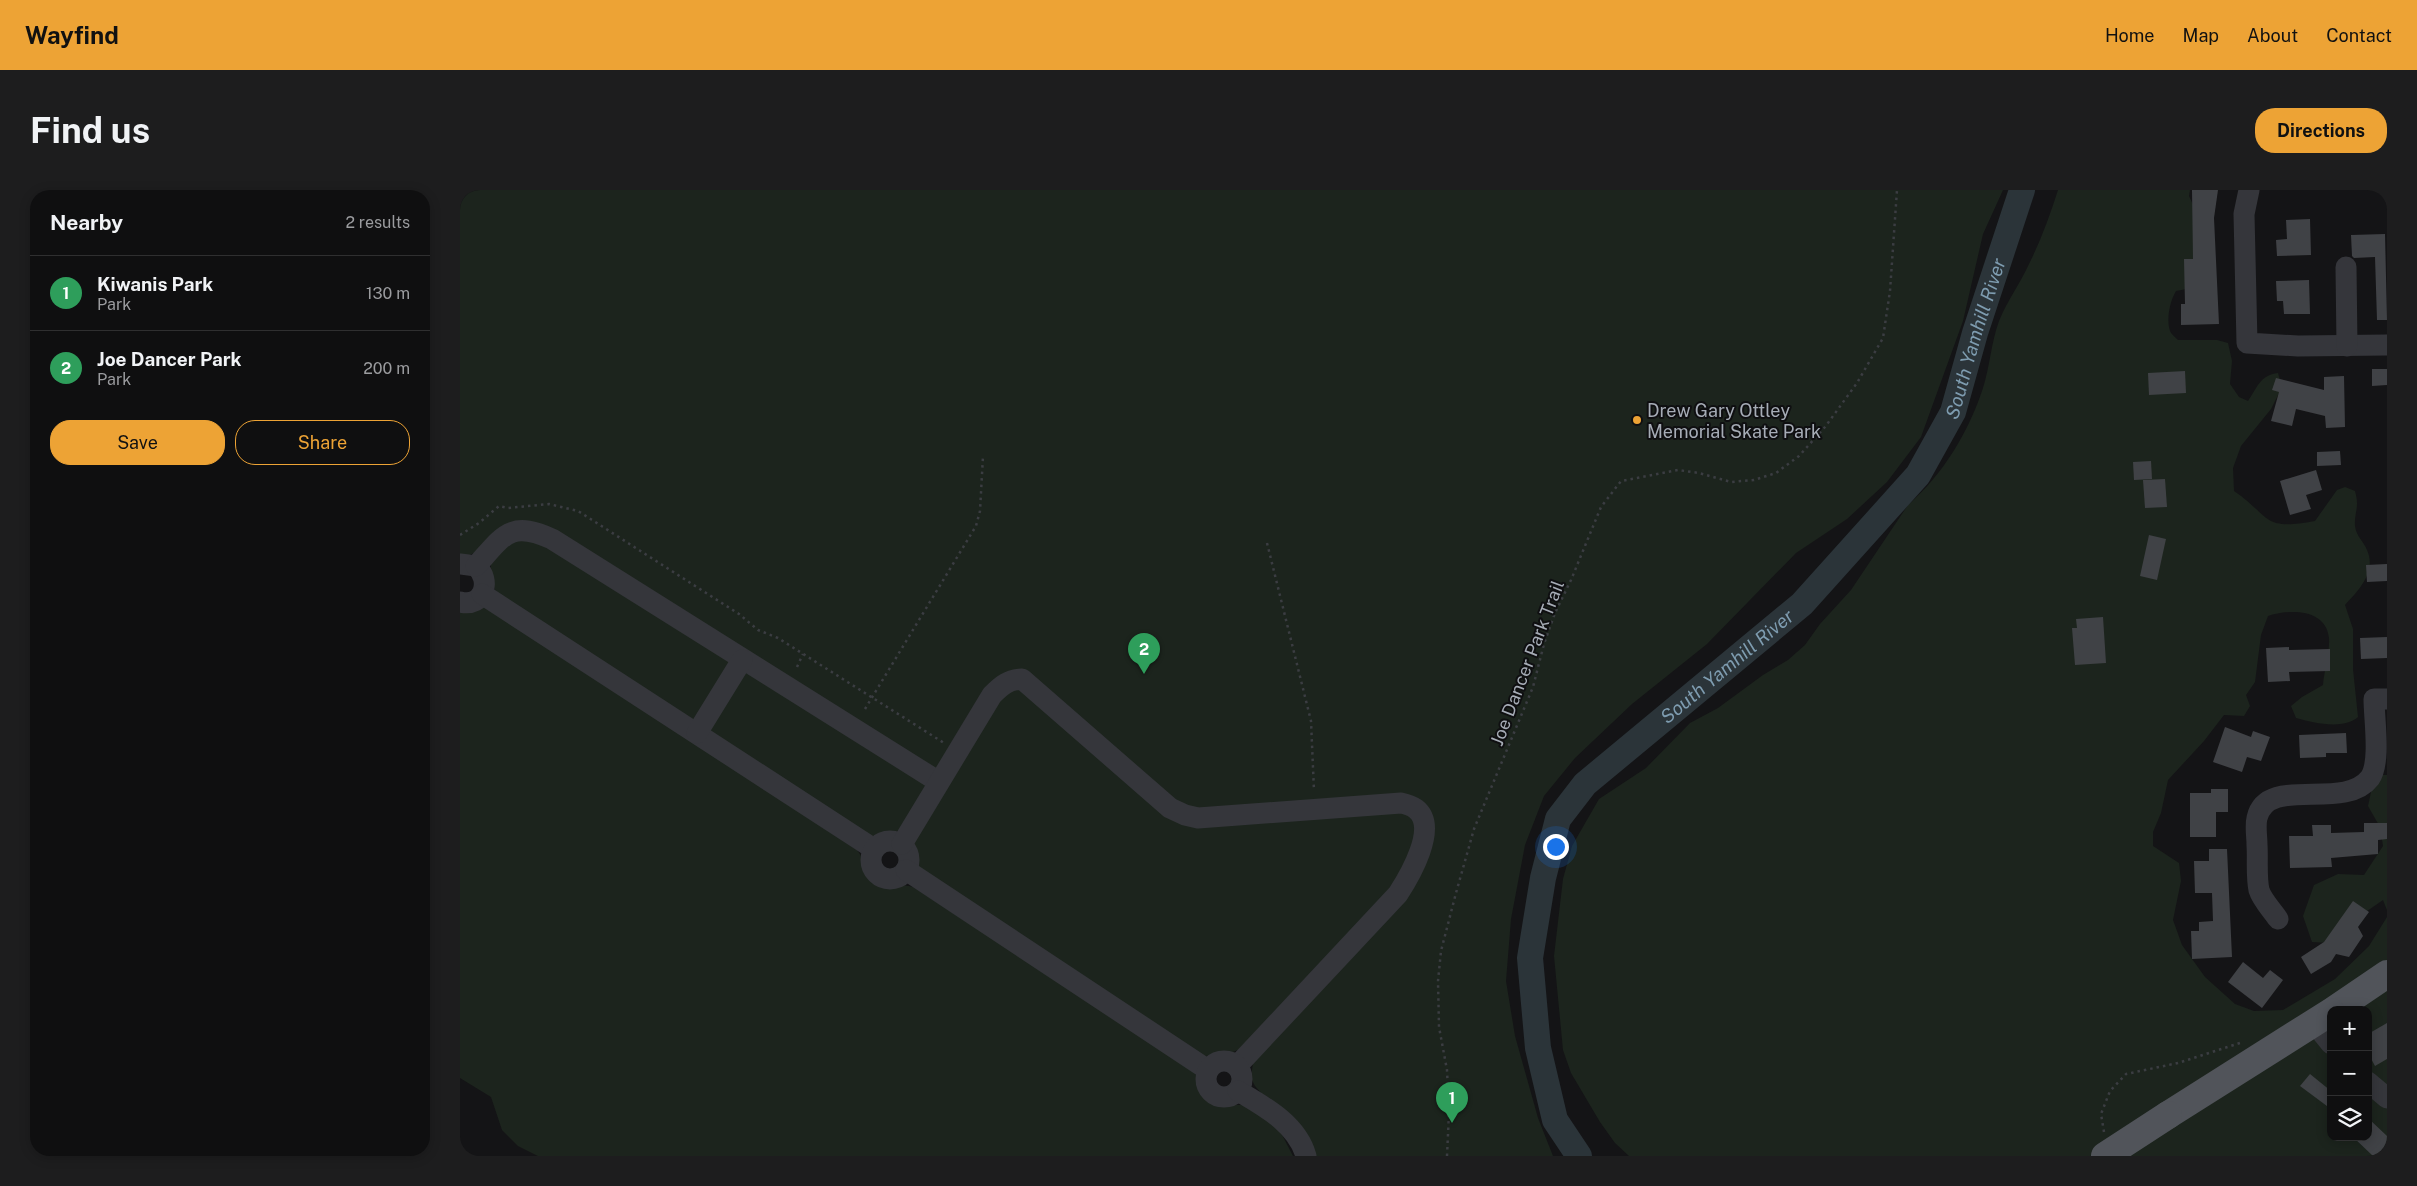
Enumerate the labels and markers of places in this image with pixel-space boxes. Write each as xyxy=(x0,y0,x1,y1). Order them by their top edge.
place label: Drew Gary Ottley Memorial Skate Park xyxy=(1647,400,1821,442)
marker: Drew Gary Ottley Memorial Skate Park xyxy=(1631,414,1643,426)
pin: 2 xyxy=(1128,633,1160,674)
pin: 1 xyxy=(1436,1082,1468,1123)

